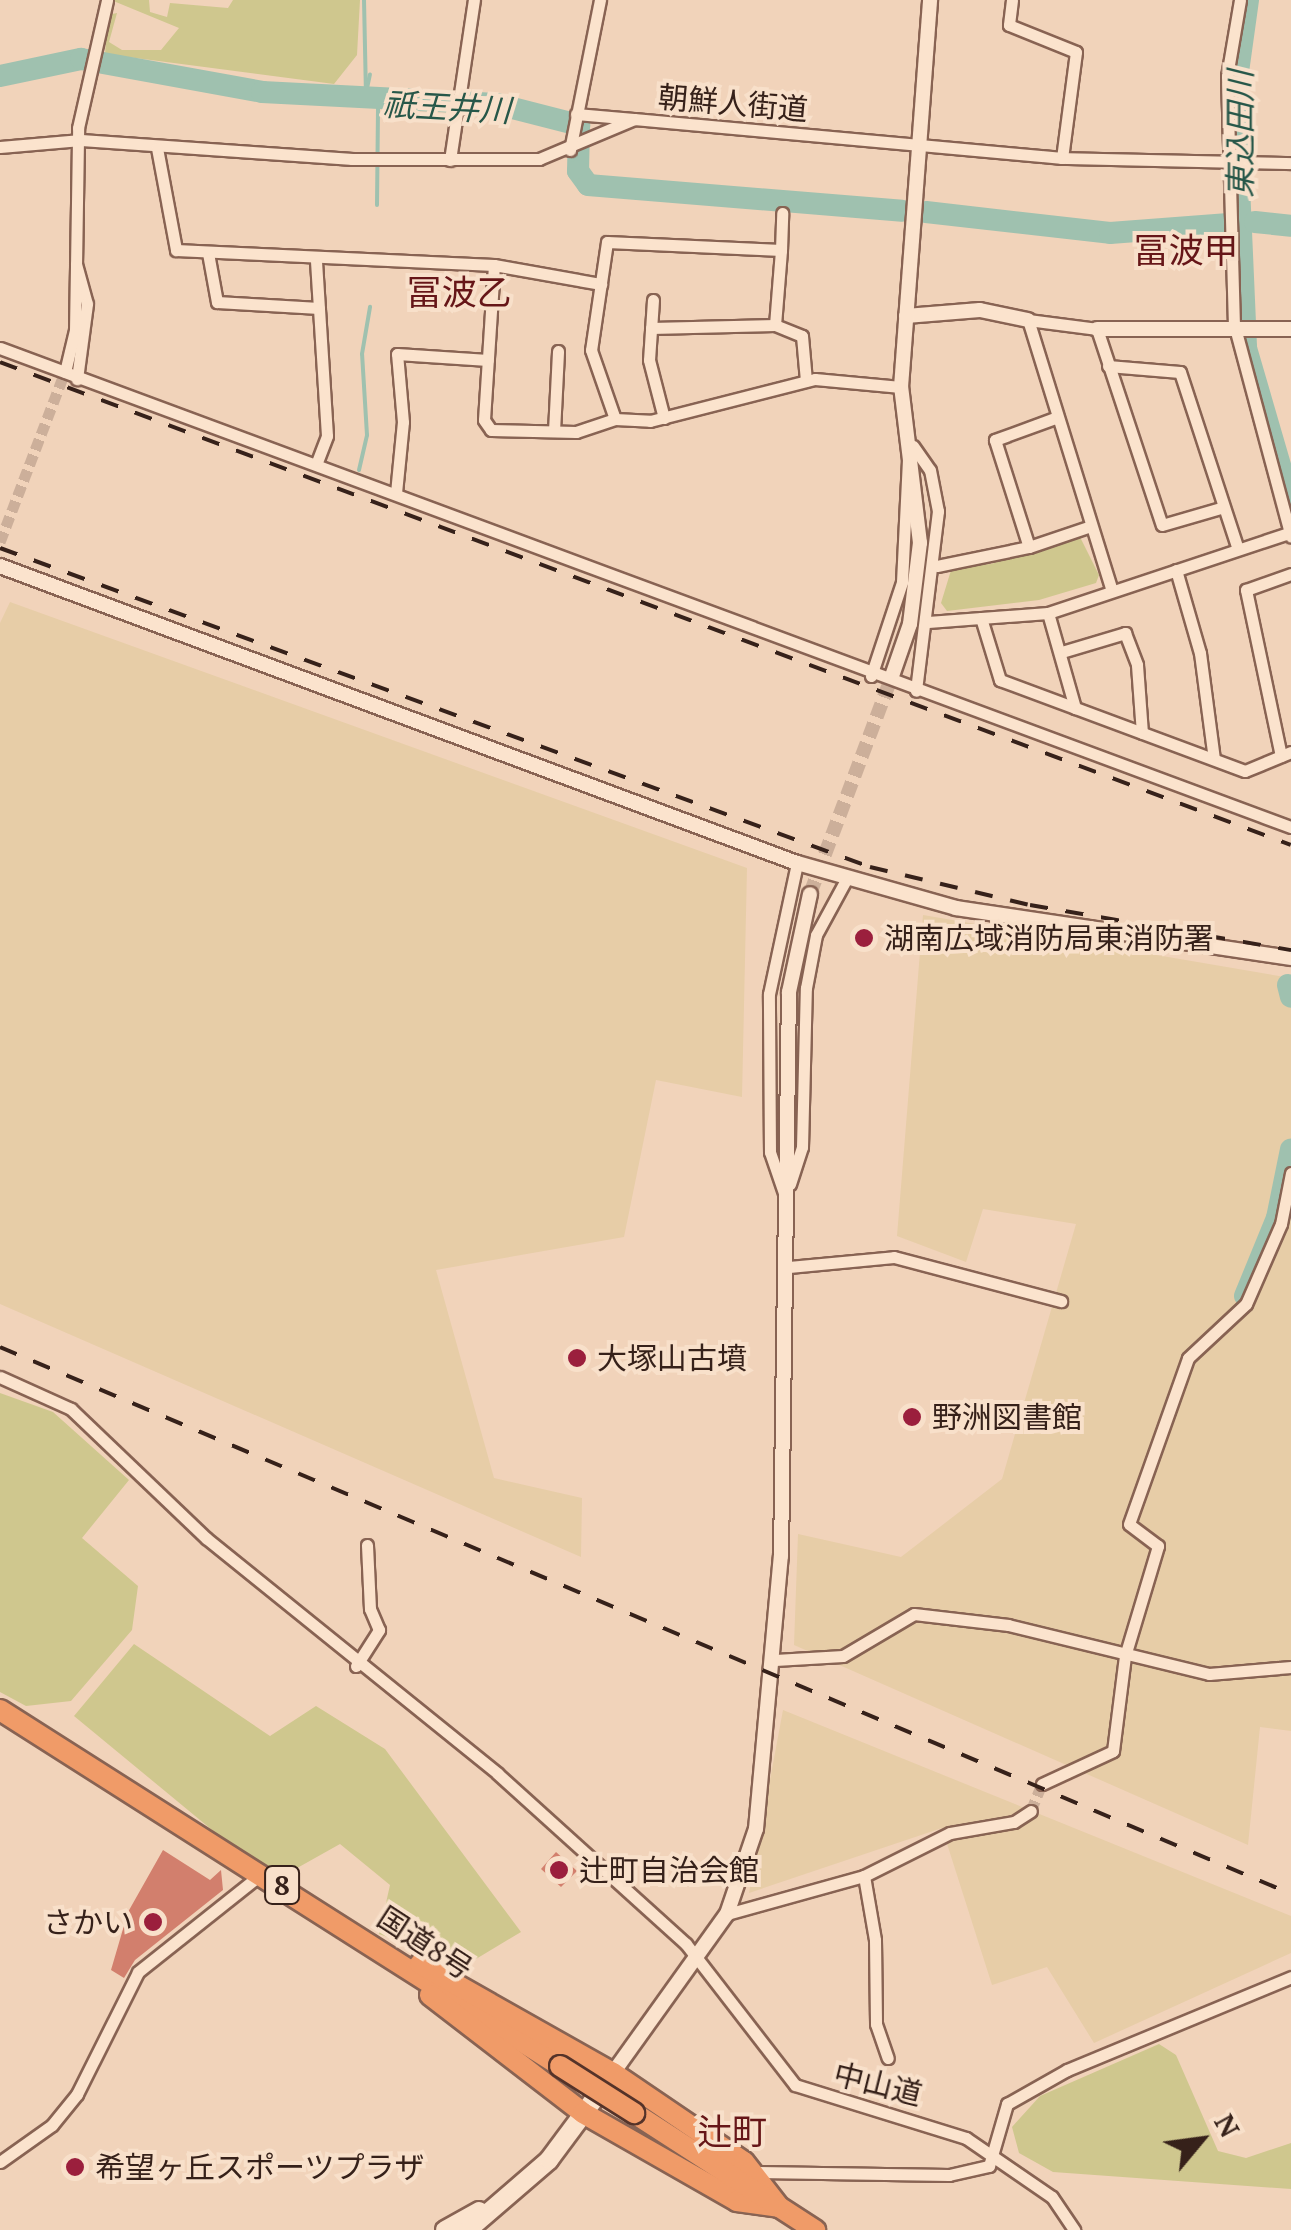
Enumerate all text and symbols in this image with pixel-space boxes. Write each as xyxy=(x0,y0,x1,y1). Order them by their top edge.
water label: 東込田川 xyxy=(1221,70,1259,198)
street label: 朝鮮人街道 xyxy=(657,79,809,127)
water label: 祇王井川 xyxy=(382,84,512,130)
district label: 冨波甲 xyxy=(1134,229,1238,271)
district label: 冨波乙 xyxy=(407,271,511,313)
place label: 湖南広域消防局東消防署 xyxy=(884,920,1214,956)
marker: 湖南広域消防局東消防署 xyxy=(853,927,875,949)
place label: 大塚山古墳 xyxy=(597,1340,747,1376)
marker: 大塚山古墳 xyxy=(566,1347,588,1369)
place label: 野洲図書館 xyxy=(932,1399,1082,1435)
marker: 野洲図書館 xyxy=(901,1406,923,1428)
place label: 辻町自治会館 xyxy=(579,1852,759,1888)
marker: 辻町自治会館 xyxy=(548,1859,570,1881)
road number: 8 xyxy=(262,1862,302,1908)
street label: 国道8号 xyxy=(371,1899,479,1987)
place label: さかい xyxy=(43,1904,133,1940)
marker: さかい xyxy=(142,1911,164,1933)
street label: 中山道 xyxy=(830,2056,926,2112)
north arrow xyxy=(1151,2090,1251,2190)
text: N xyxy=(1206,2107,1249,2143)
district label: 辻町 xyxy=(697,2110,767,2152)
place label: 希望ヶ丘スポーツプラザ xyxy=(95,2149,425,2185)
marker: 希望ヶ丘スポーツプラザ xyxy=(64,2156,86,2178)

